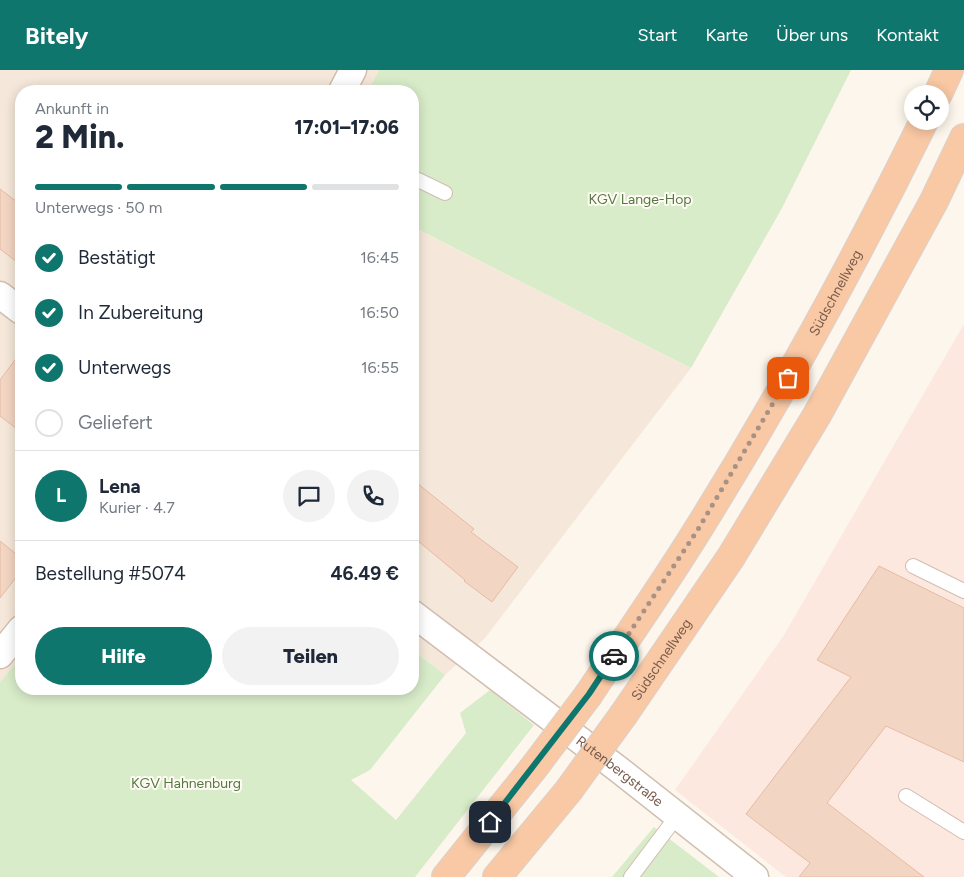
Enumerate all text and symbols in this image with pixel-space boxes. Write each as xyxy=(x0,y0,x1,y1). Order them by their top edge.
text: Bitely xyxy=(25,21,88,50)
text: Start xyxy=(638,24,677,46)
text: Karte xyxy=(705,24,748,46)
text: Über uns xyxy=(776,24,848,46)
text: Kontakt xyxy=(876,24,939,46)
map controls xyxy=(904,85,949,130)
button: locate xyxy=(904,85,949,130)
text: Ankunft in xyxy=(35,99,109,118)
text: 17:01–17:06 xyxy=(295,116,399,139)
text: 2 Min. xyxy=(35,118,125,156)
park label: KGV Lange-Hop xyxy=(588,191,692,208)
text: Unterwegs · 50 m xyxy=(35,198,162,217)
icon: check xyxy=(35,244,63,272)
text: Bestätigt xyxy=(78,246,156,269)
street label: Südschnellweg xyxy=(805,247,865,339)
text: 16:45 xyxy=(360,248,399,267)
icon: check xyxy=(35,299,63,327)
text: In Zubereitung xyxy=(78,301,203,324)
text: 16:50 xyxy=(360,303,399,322)
icon: check xyxy=(35,354,63,382)
text: Unterwegs xyxy=(78,356,171,379)
pin xyxy=(767,357,809,399)
text: 16:55 xyxy=(361,358,399,377)
icon: bag xyxy=(774,364,802,392)
text: Geliefert xyxy=(78,411,153,434)
button: chat xyxy=(283,470,335,522)
button: phone xyxy=(347,470,399,522)
text: Lena xyxy=(99,475,141,498)
text: L xyxy=(56,484,66,507)
text: Kurier · 4.7 xyxy=(99,498,175,517)
text: Bestellung #5074 xyxy=(35,562,186,585)
text: 46.49 € xyxy=(330,562,399,585)
street label: Südschnellweg xyxy=(627,615,695,703)
button: Hilfe xyxy=(35,627,212,685)
button: Teilen xyxy=(222,627,399,685)
courier xyxy=(589,631,639,681)
icon: car xyxy=(600,642,628,670)
street label: Rutenbergstraße xyxy=(573,732,667,810)
park label: KGV Hahnenburg xyxy=(131,775,241,792)
pin xyxy=(469,801,511,843)
icon: home xyxy=(476,808,504,836)

